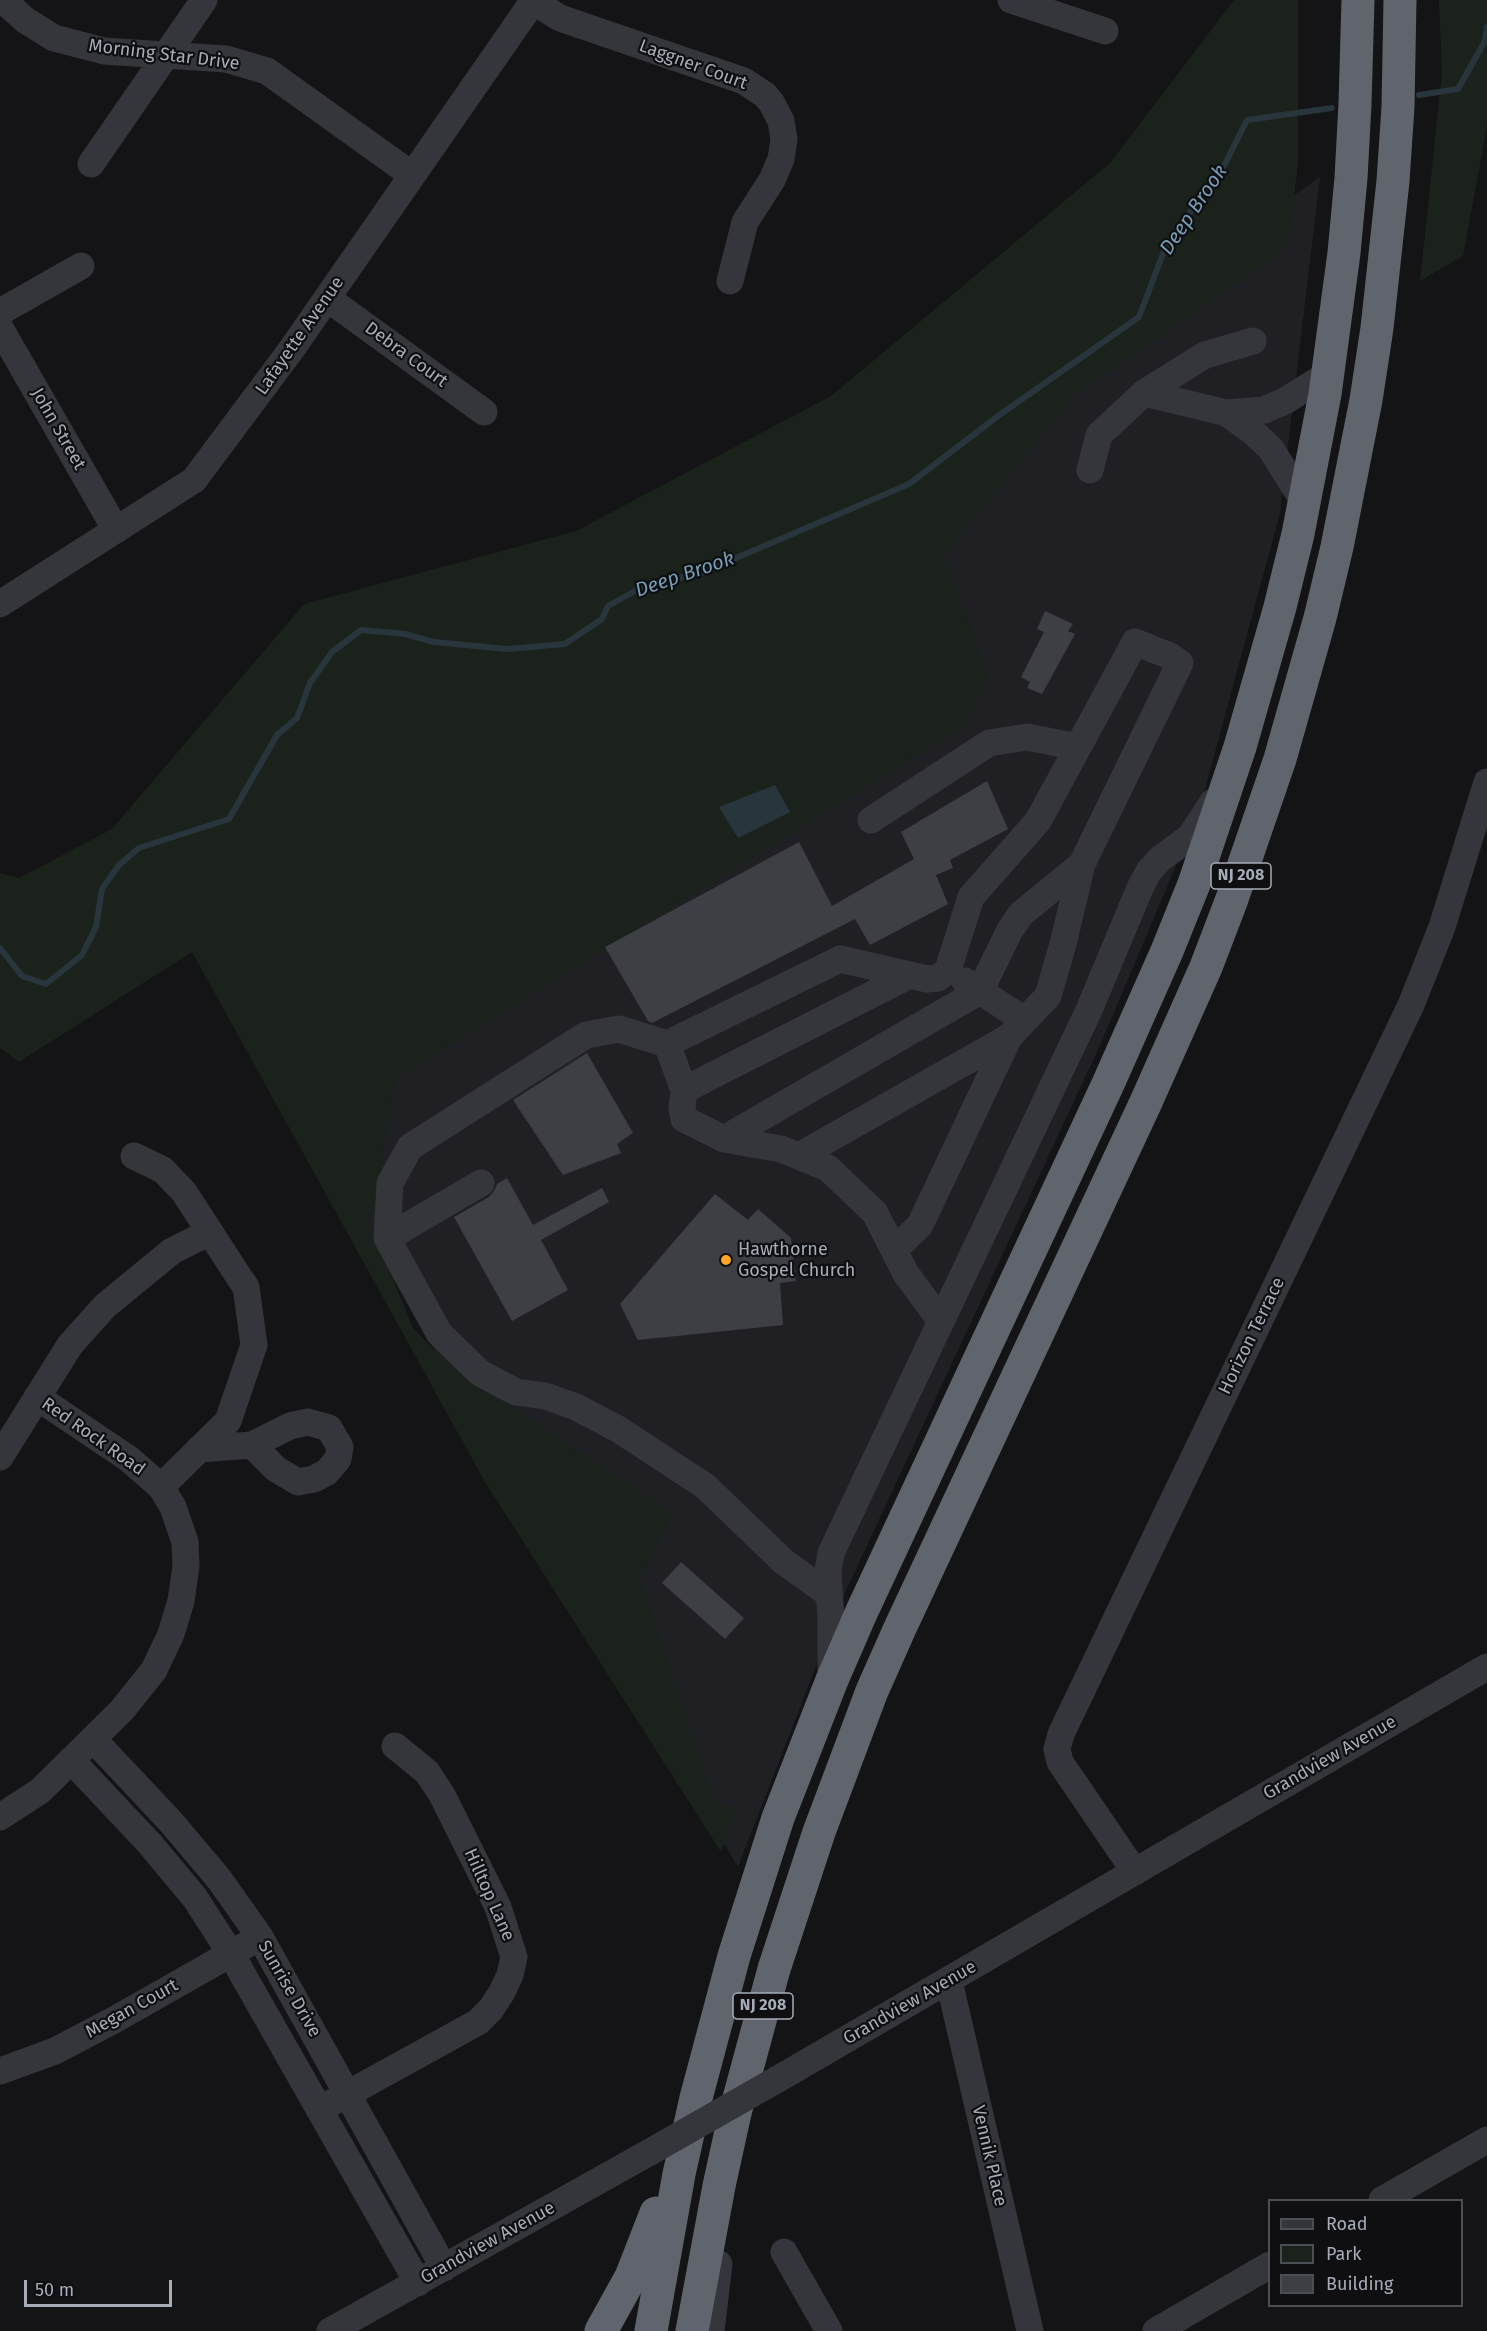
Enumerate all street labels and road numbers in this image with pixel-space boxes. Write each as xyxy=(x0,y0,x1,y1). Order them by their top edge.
street label: Morning Star Drive xyxy=(87,35,241,75)
street label: Laggner Court xyxy=(636,35,750,95)
street label: Lafayette Avenue xyxy=(251,273,349,399)
street label: Debra Court xyxy=(360,318,452,392)
street label: John Street xyxy=(26,384,90,474)
road number: NJ 208 xyxy=(1211,863,1271,889)
street label: Horizon Terrace xyxy=(1214,1274,1290,1398)
street label: Red Rock Road xyxy=(37,1393,149,1481)
street label: Grandview Avenue xyxy=(1260,1711,1400,1805)
street label: Hilltop Lane xyxy=(459,1845,519,1945)
street label: Sunrise Drive xyxy=(253,1937,325,2041)
street label: Grandview Avenue xyxy=(840,1956,980,2050)
street label: Megan Court xyxy=(82,1975,182,2043)
road number: NJ 208 xyxy=(733,1993,793,2019)
street label: Vennik Place xyxy=(967,2103,1011,2209)
street label: Grandview Avenue xyxy=(417,2197,559,2289)

